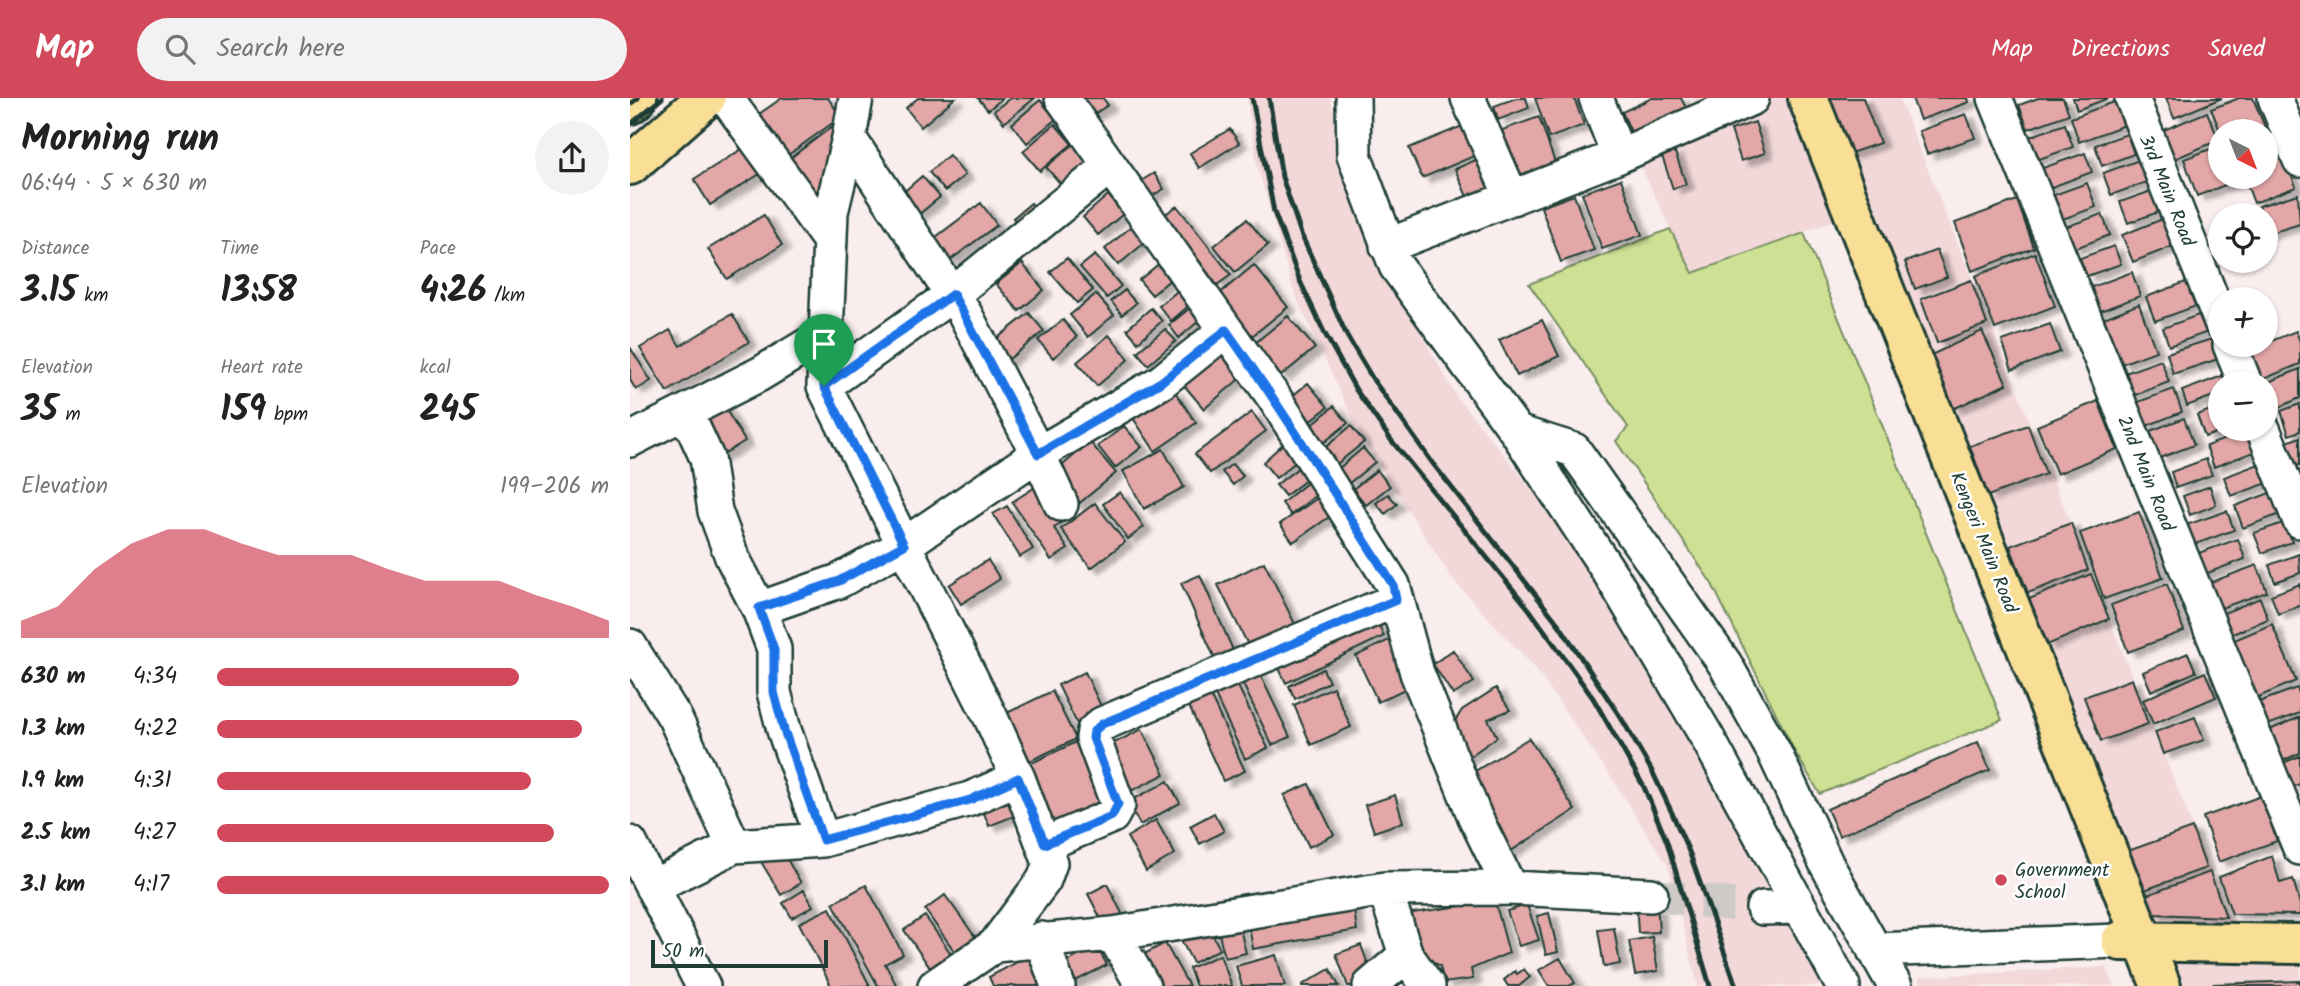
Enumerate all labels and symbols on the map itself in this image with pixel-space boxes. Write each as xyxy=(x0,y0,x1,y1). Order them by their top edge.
north arrow xyxy=(2208,119,2278,189)
street label: 3rd Main Road xyxy=(2130,130,2202,252)
pin xyxy=(794,314,854,386)
street label: 2nd Main Road xyxy=(2108,411,2182,537)
street label: Kengeri Main Road xyxy=(1941,468,2025,618)
place label: Government School xyxy=(2015,856,2110,908)
marker: Government School xyxy=(1993,872,2009,888)
scale bar xyxy=(651,937,828,969)

